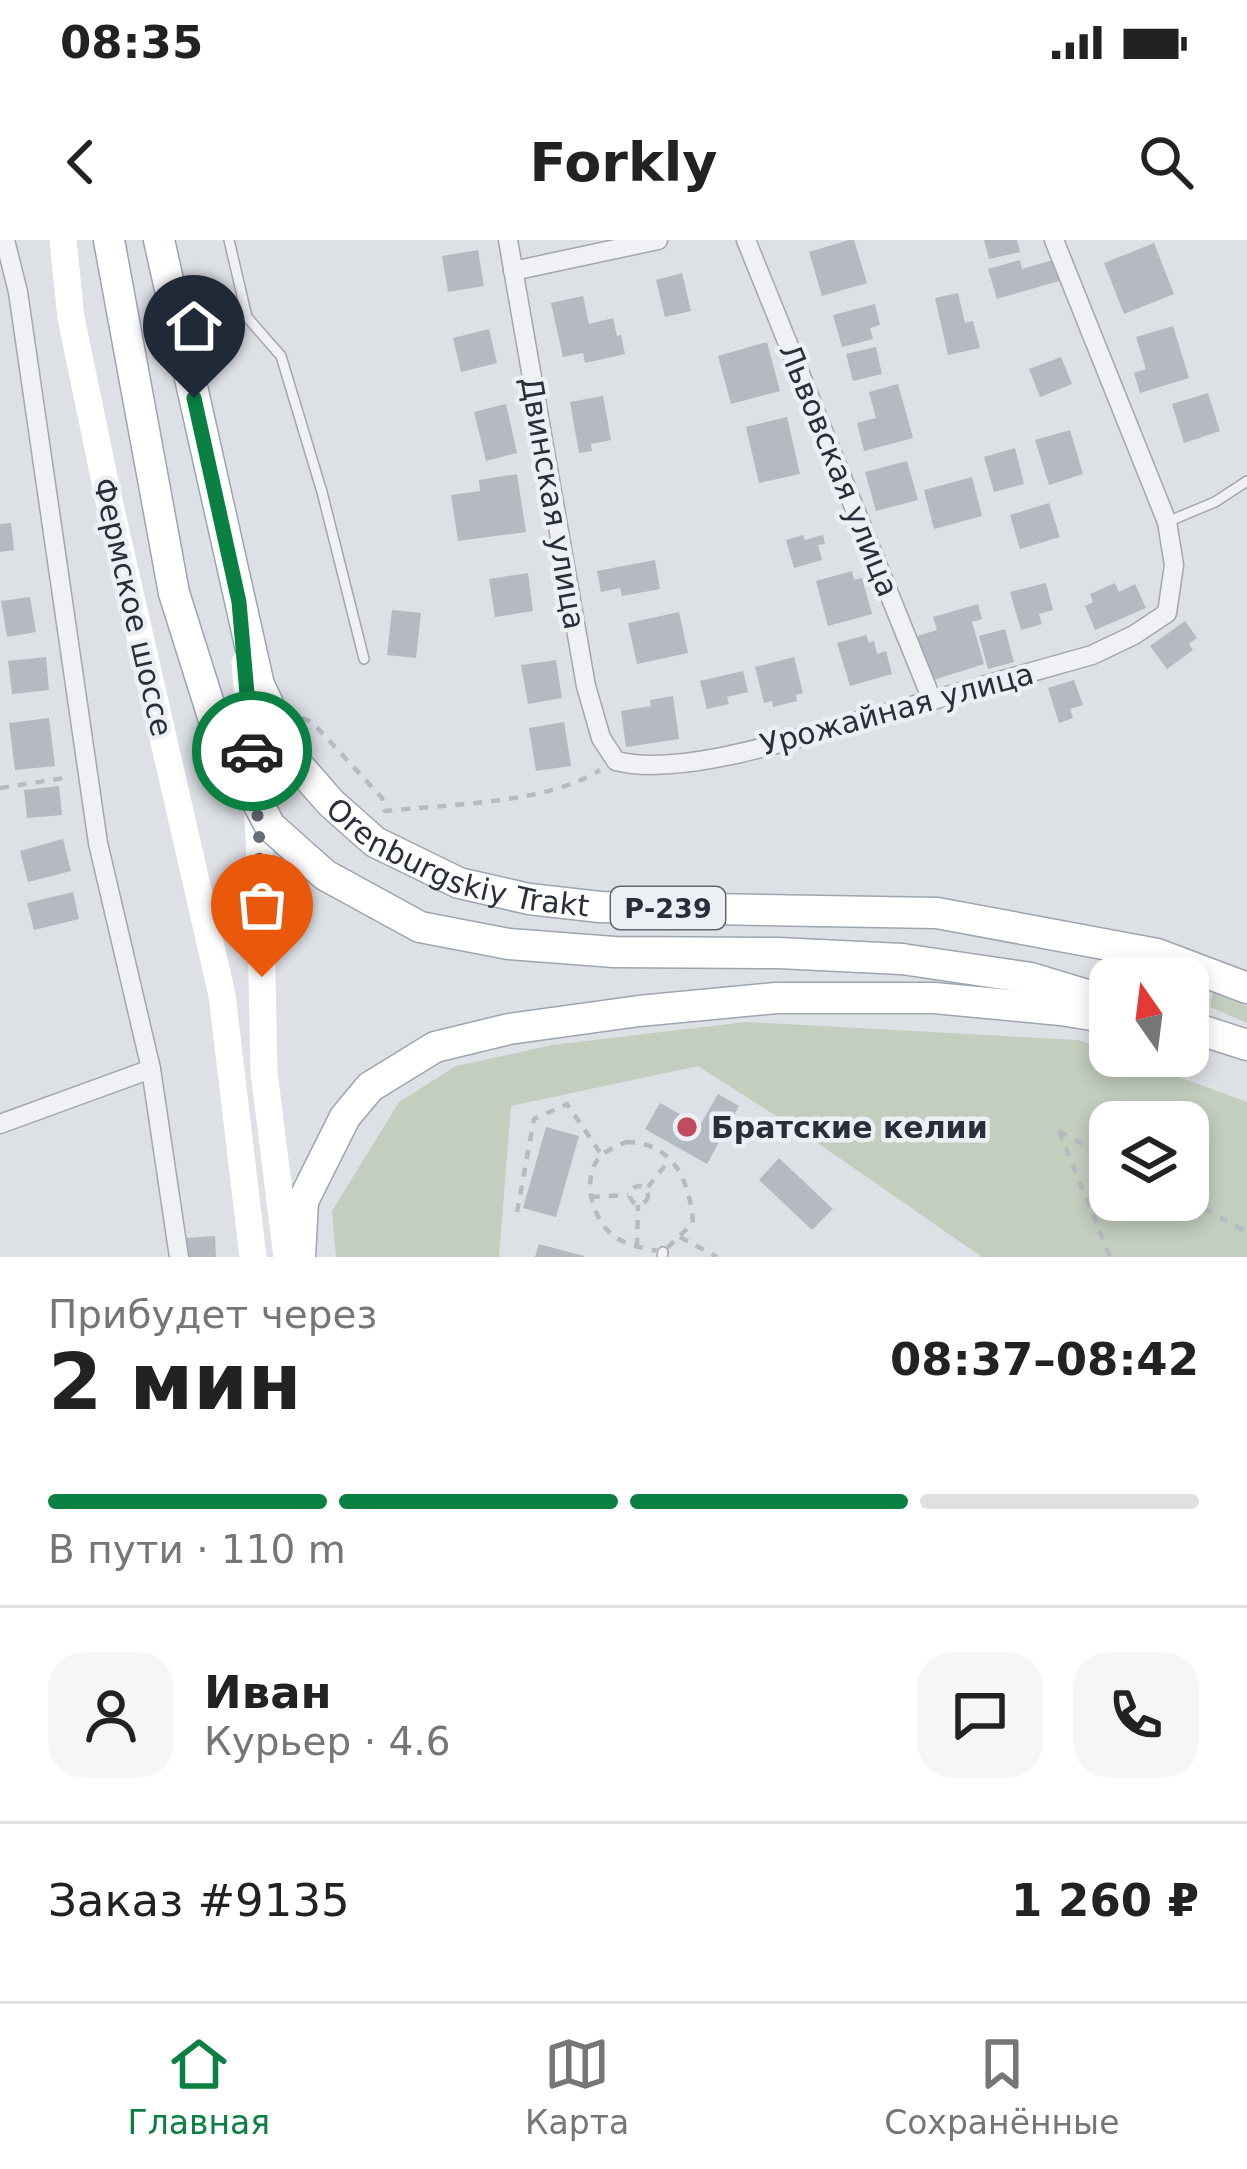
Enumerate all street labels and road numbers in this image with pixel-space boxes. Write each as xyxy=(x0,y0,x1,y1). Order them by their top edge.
street label: Львовская улица xyxy=(772,338,906,602)
street label: Двинская улица xyxy=(514,374,592,632)
street label: Фермское шоссе xyxy=(86,474,180,740)
street label: Урожайная улица xyxy=(757,656,1037,762)
street label: Orenburgskiy Trakt xyxy=(320,790,591,923)
road number: Р-239 xyxy=(611,887,725,929)

